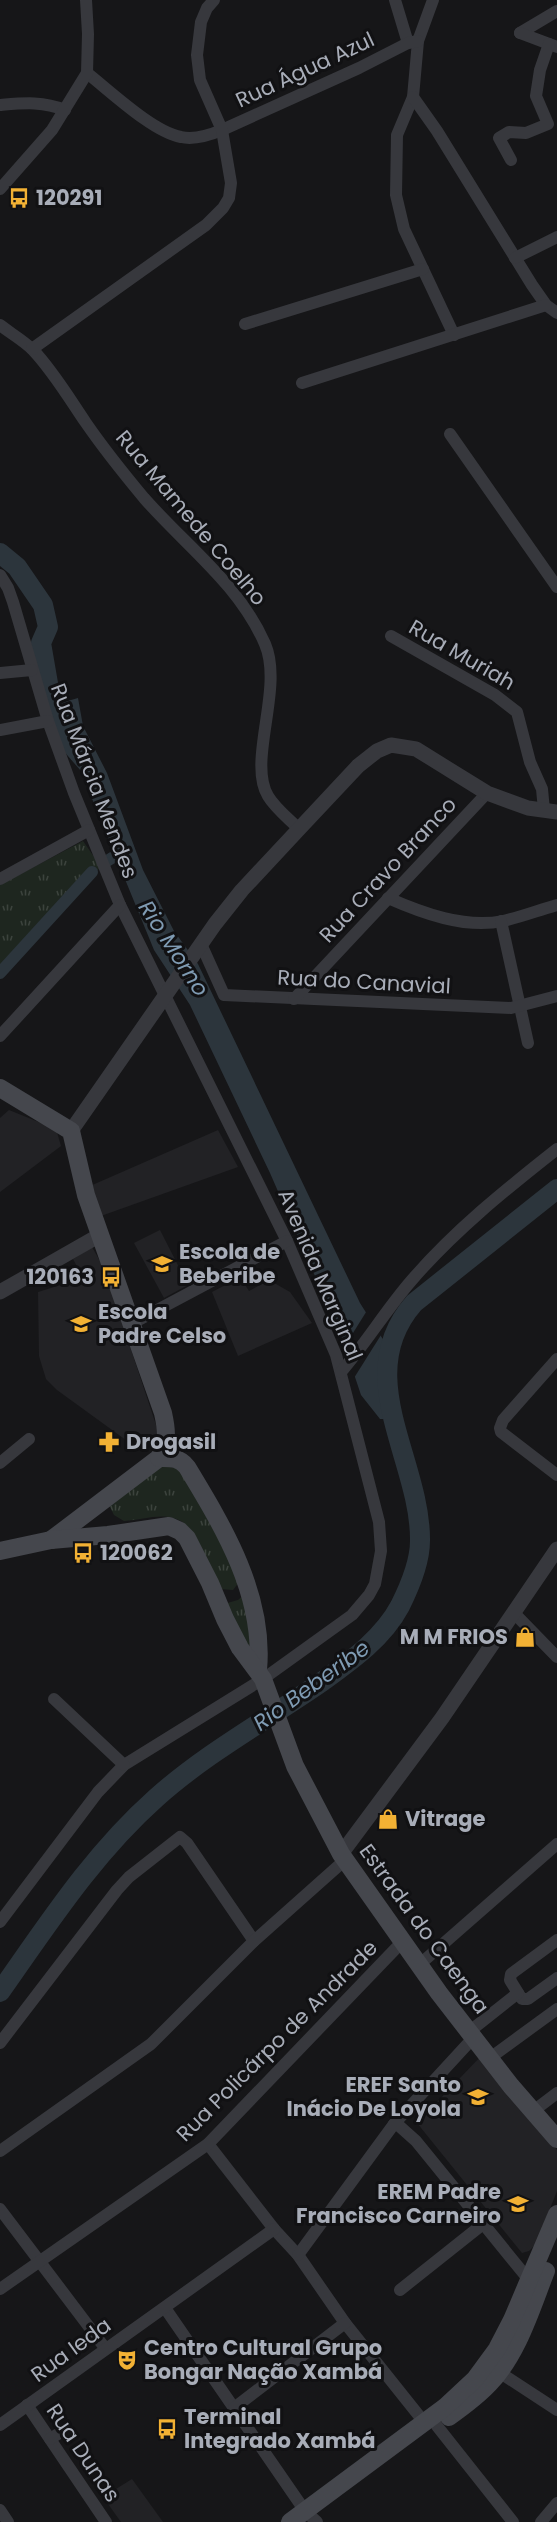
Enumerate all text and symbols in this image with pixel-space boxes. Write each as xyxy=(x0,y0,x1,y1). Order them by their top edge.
street label: Rua Água Azul xyxy=(231,25,379,114)
place label: 120291 xyxy=(36,183,102,212)
bus stop icon: 120291 xyxy=(7,186,31,210)
street label: Rua Mamede Coelho xyxy=(109,424,273,611)
street label: Rua Muriah xyxy=(404,612,521,697)
street label: Rua Márcia Mendes xyxy=(44,679,145,882)
street label: Rua Cravo Branco xyxy=(312,790,463,949)
water label: Rio Morno xyxy=(131,894,216,1002)
street label: Rua do Canavial xyxy=(277,962,451,1001)
street label: Avenida Marginal xyxy=(271,1185,370,1365)
place label: Escola de Beberibe xyxy=(179,1237,280,1290)
school or university icon: Escola de Beberibe xyxy=(150,1252,174,1276)
place label: 120163 xyxy=(26,1262,94,1291)
bus stop icon: 120163 xyxy=(99,1265,123,1289)
place label: Escola Padre Celso xyxy=(98,1297,226,1350)
school or university icon: Escola Padre Celso xyxy=(69,1312,93,1336)
place label: Drogasil xyxy=(126,1427,216,1456)
pharmacy icon: Drogasil xyxy=(97,1430,121,1454)
place label: 120062 xyxy=(100,1538,173,1567)
bus stop icon: 120062 xyxy=(71,1541,95,1565)
place label: M M FRIOS xyxy=(400,1622,508,1651)
shop icon: M M FRIOS xyxy=(513,1625,537,1649)
water label: Rio Beberibe xyxy=(247,1633,376,1738)
place label: Vitrage xyxy=(405,1804,486,1833)
shop icon: Vitrage xyxy=(376,1807,400,1831)
street label: Estrada do Caenga xyxy=(353,1838,496,2020)
street label: Rua Policárpo de Andrade xyxy=(170,1934,384,2148)
place label: EREF Santo Inácio De Loyola xyxy=(287,2070,461,2123)
school or university icon: EREF Santo Inácio De Loyola xyxy=(466,2085,490,2109)
place label: EREM Padre Francisco Carneiro xyxy=(296,2177,501,2230)
school or university icon: EREM Padre Francisco Carneiro xyxy=(506,2192,530,2216)
street label: Rua Ieda xyxy=(25,2311,117,2389)
place label: Centro Cultural Grupo Bongar Nação Xambá xyxy=(144,2333,382,2386)
theatre icon: Centro Cultural Grupo Bongar Nação Xambá xyxy=(115,2348,139,2372)
street label: Rua Dunas xyxy=(40,2398,127,2508)
place label: Terminal Integrado Xambá xyxy=(184,2402,375,2455)
bus stop icon: Terminal Integrado Xambá xyxy=(155,2417,179,2441)

